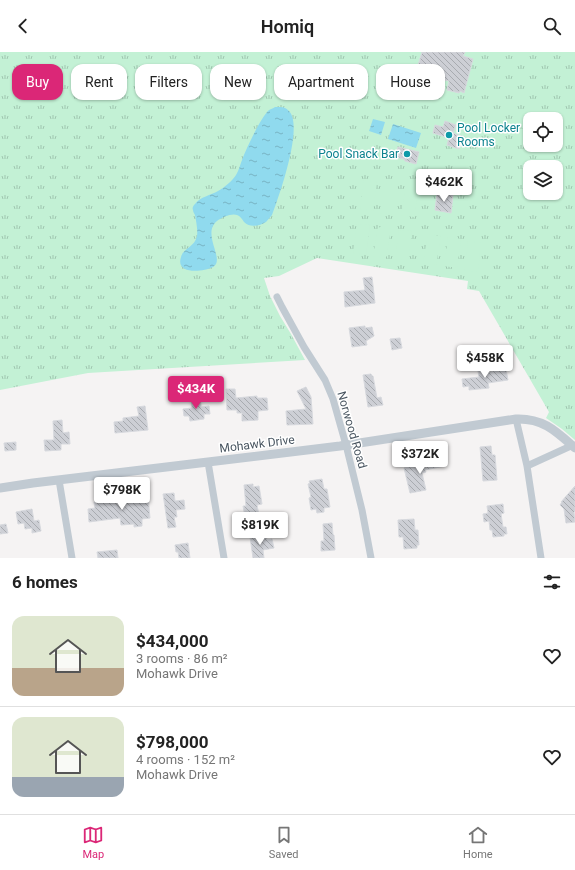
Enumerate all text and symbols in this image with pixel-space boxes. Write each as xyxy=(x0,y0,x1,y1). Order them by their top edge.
icon: back xyxy=(12,15,34,37)
icon: search xyxy=(541,15,563,37)
text: Homiq xyxy=(261,16,314,37)
chip: Buy xyxy=(12,64,63,100)
chip: Rent xyxy=(71,64,127,100)
chip: Filters xyxy=(135,64,202,100)
chip: New xyxy=(210,64,266,100)
chip: Apartment xyxy=(274,64,368,100)
chip: House xyxy=(376,64,445,100)
map controls xyxy=(523,112,563,200)
button: locate xyxy=(523,112,563,152)
place label: Pool Locker Rooms xyxy=(457,121,520,149)
marker: Pool Locker Rooms xyxy=(444,130,454,140)
place label: Pool Snack Bar xyxy=(318,147,399,161)
marker: Pool Snack Bar xyxy=(402,149,412,159)
button: layers xyxy=(523,160,563,200)
pin: $462K xyxy=(416,169,472,203)
text: $462K xyxy=(425,174,463,189)
pin: $458K xyxy=(457,345,513,379)
text: $458K xyxy=(466,350,504,365)
pin: $434K xyxy=(168,376,224,410)
text: $434K xyxy=(177,381,215,396)
street label: Norwood Road xyxy=(334,390,370,470)
street label: Mohawk Drive xyxy=(219,432,295,456)
pin: $372K xyxy=(392,441,448,475)
text: $372K xyxy=(401,446,439,461)
pin: $798K xyxy=(94,477,150,511)
text: $798K xyxy=(103,482,141,497)
pin: $819K xyxy=(232,512,288,546)
text: $819K xyxy=(241,517,279,532)
icon: filters xyxy=(541,571,563,593)
text: 6 homes xyxy=(12,572,78,592)
text: $434,000 xyxy=(136,631,208,651)
icon: home xyxy=(44,632,92,680)
icon: heart xyxy=(541,645,563,667)
text: 3 rooms · 86 m² xyxy=(136,651,228,666)
text: Mohawk Drive xyxy=(136,666,218,681)
text: $798,000 xyxy=(136,732,208,752)
icon: home xyxy=(44,733,92,781)
icon: heart xyxy=(541,746,563,768)
text: 4 rooms · 152 m² xyxy=(136,752,235,767)
text: Mohawk Drive xyxy=(136,767,218,782)
tab: Map xyxy=(82,824,104,861)
tab: Saved xyxy=(269,824,299,861)
tab: Home xyxy=(463,824,493,861)

